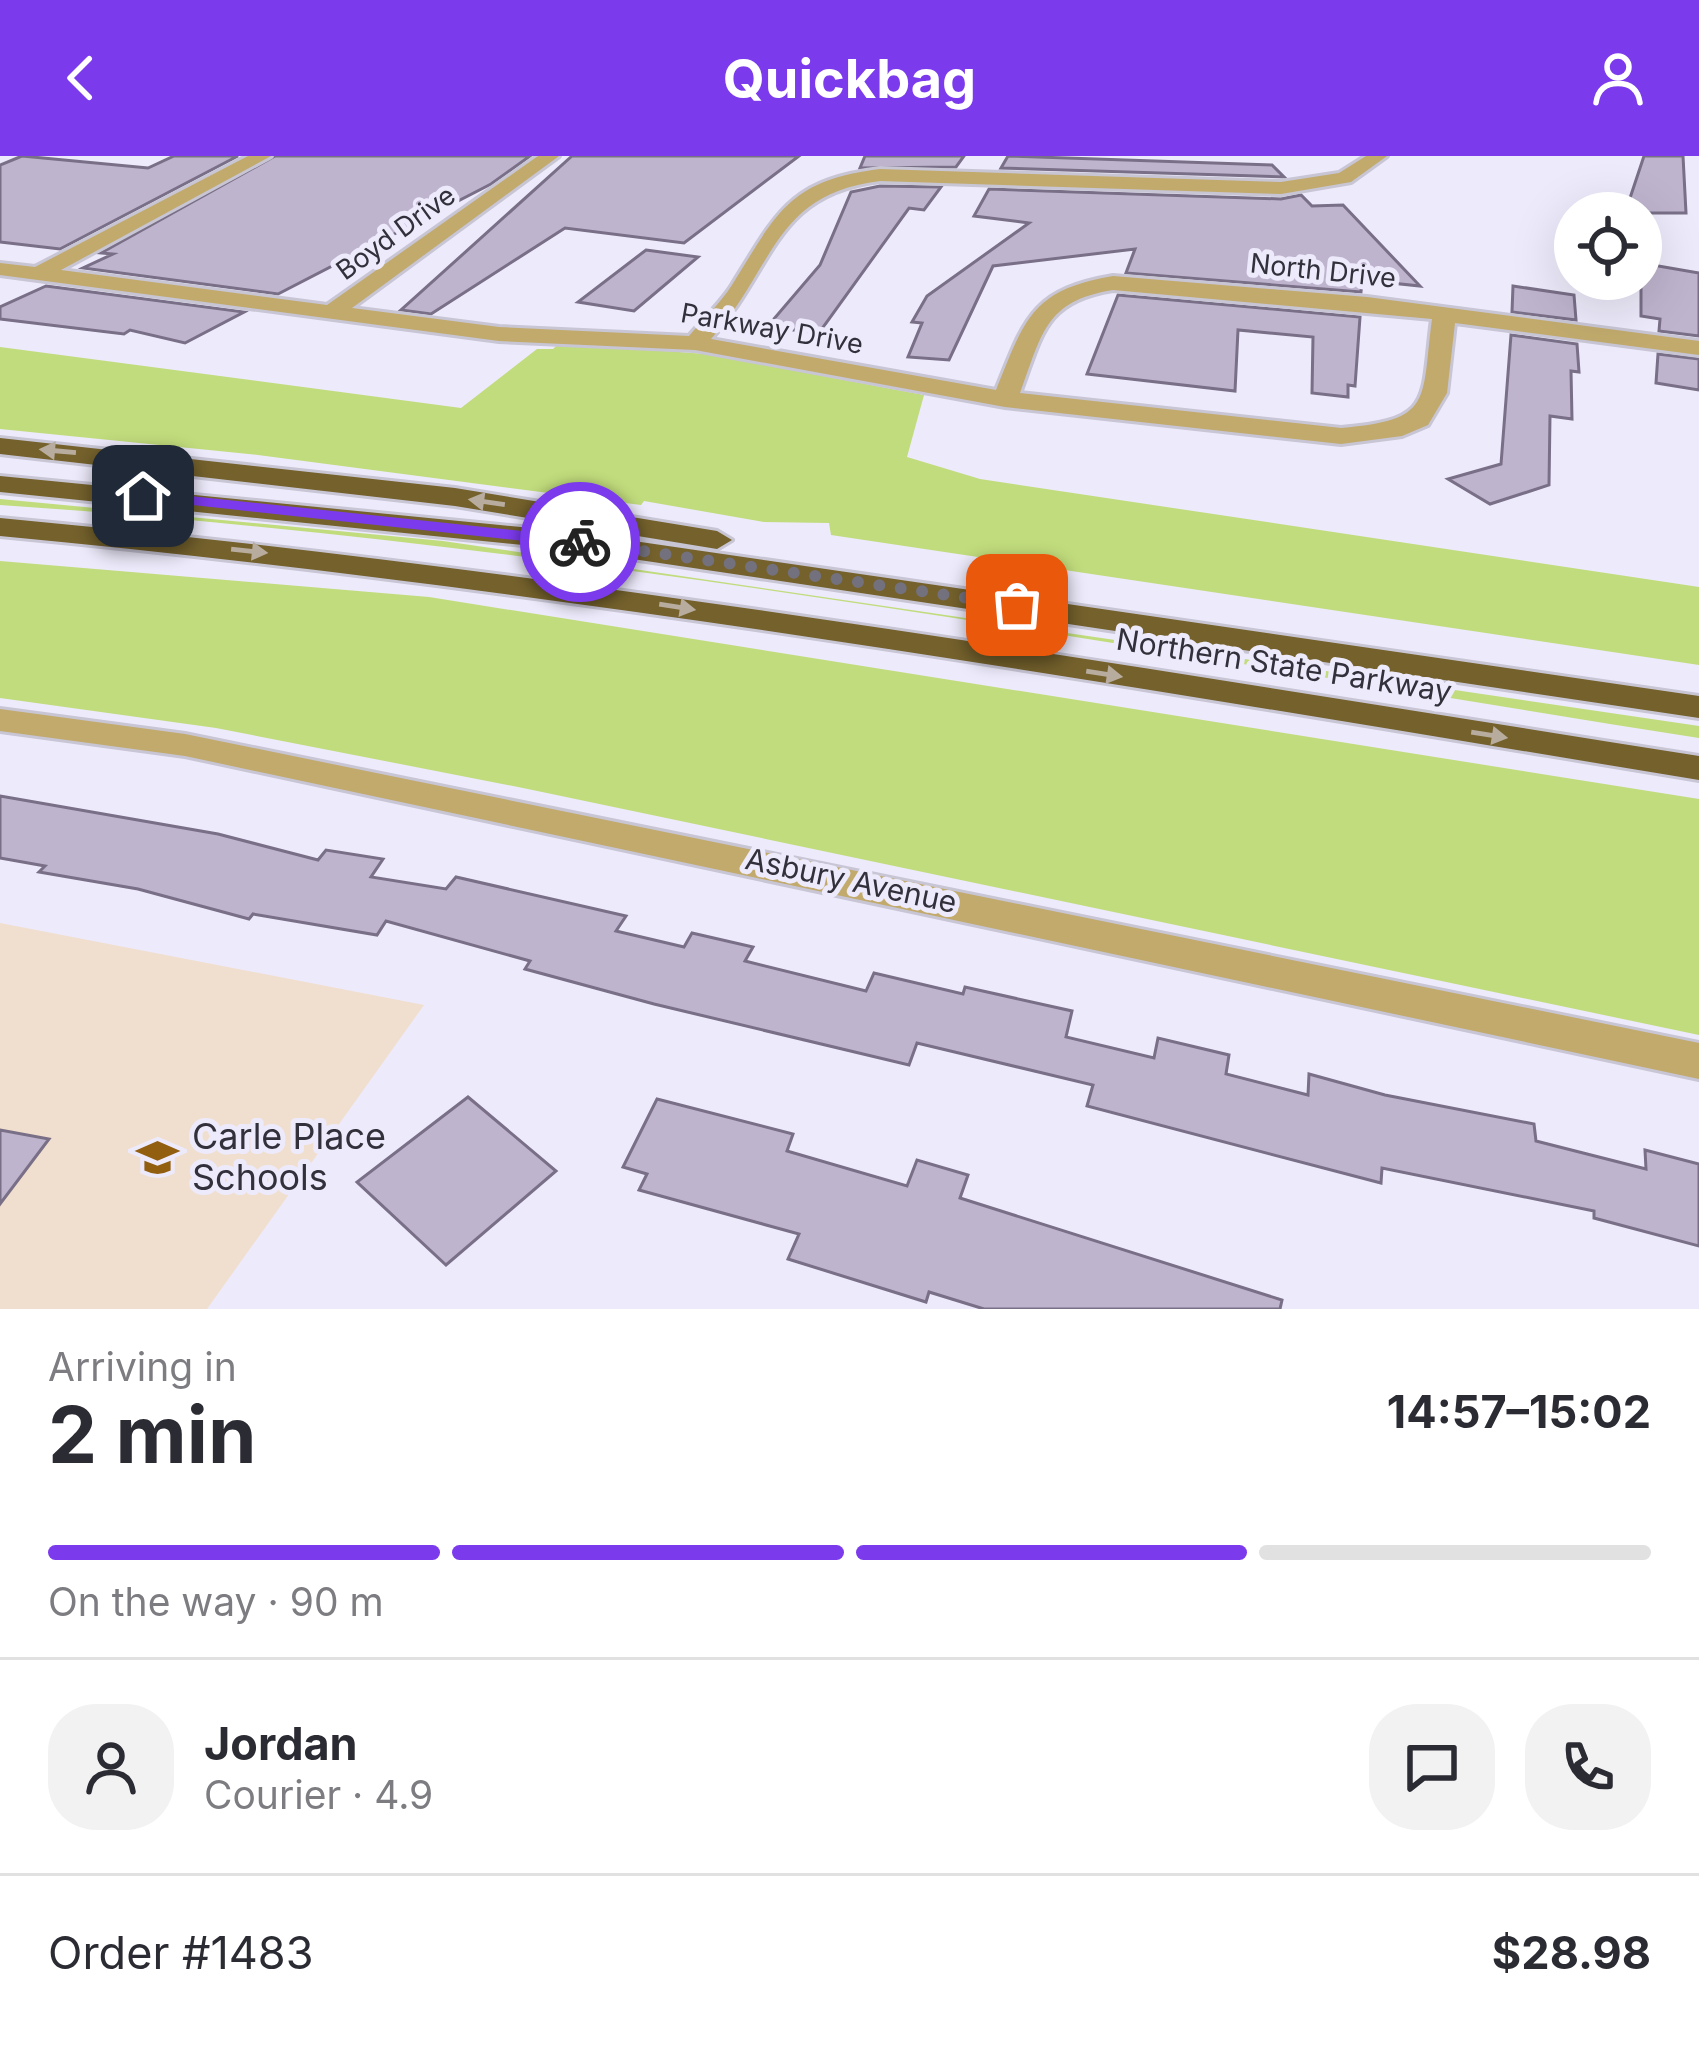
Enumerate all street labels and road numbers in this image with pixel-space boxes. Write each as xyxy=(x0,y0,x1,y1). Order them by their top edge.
street label: Boyd Drive xyxy=(330,178,462,287)
street label: North Drive xyxy=(1248,246,1398,295)
street label: Parkway Drive xyxy=(678,296,866,361)
street label: Northern State Parkway xyxy=(1114,621,1454,709)
street label: Asbury Avenue xyxy=(742,840,960,920)

